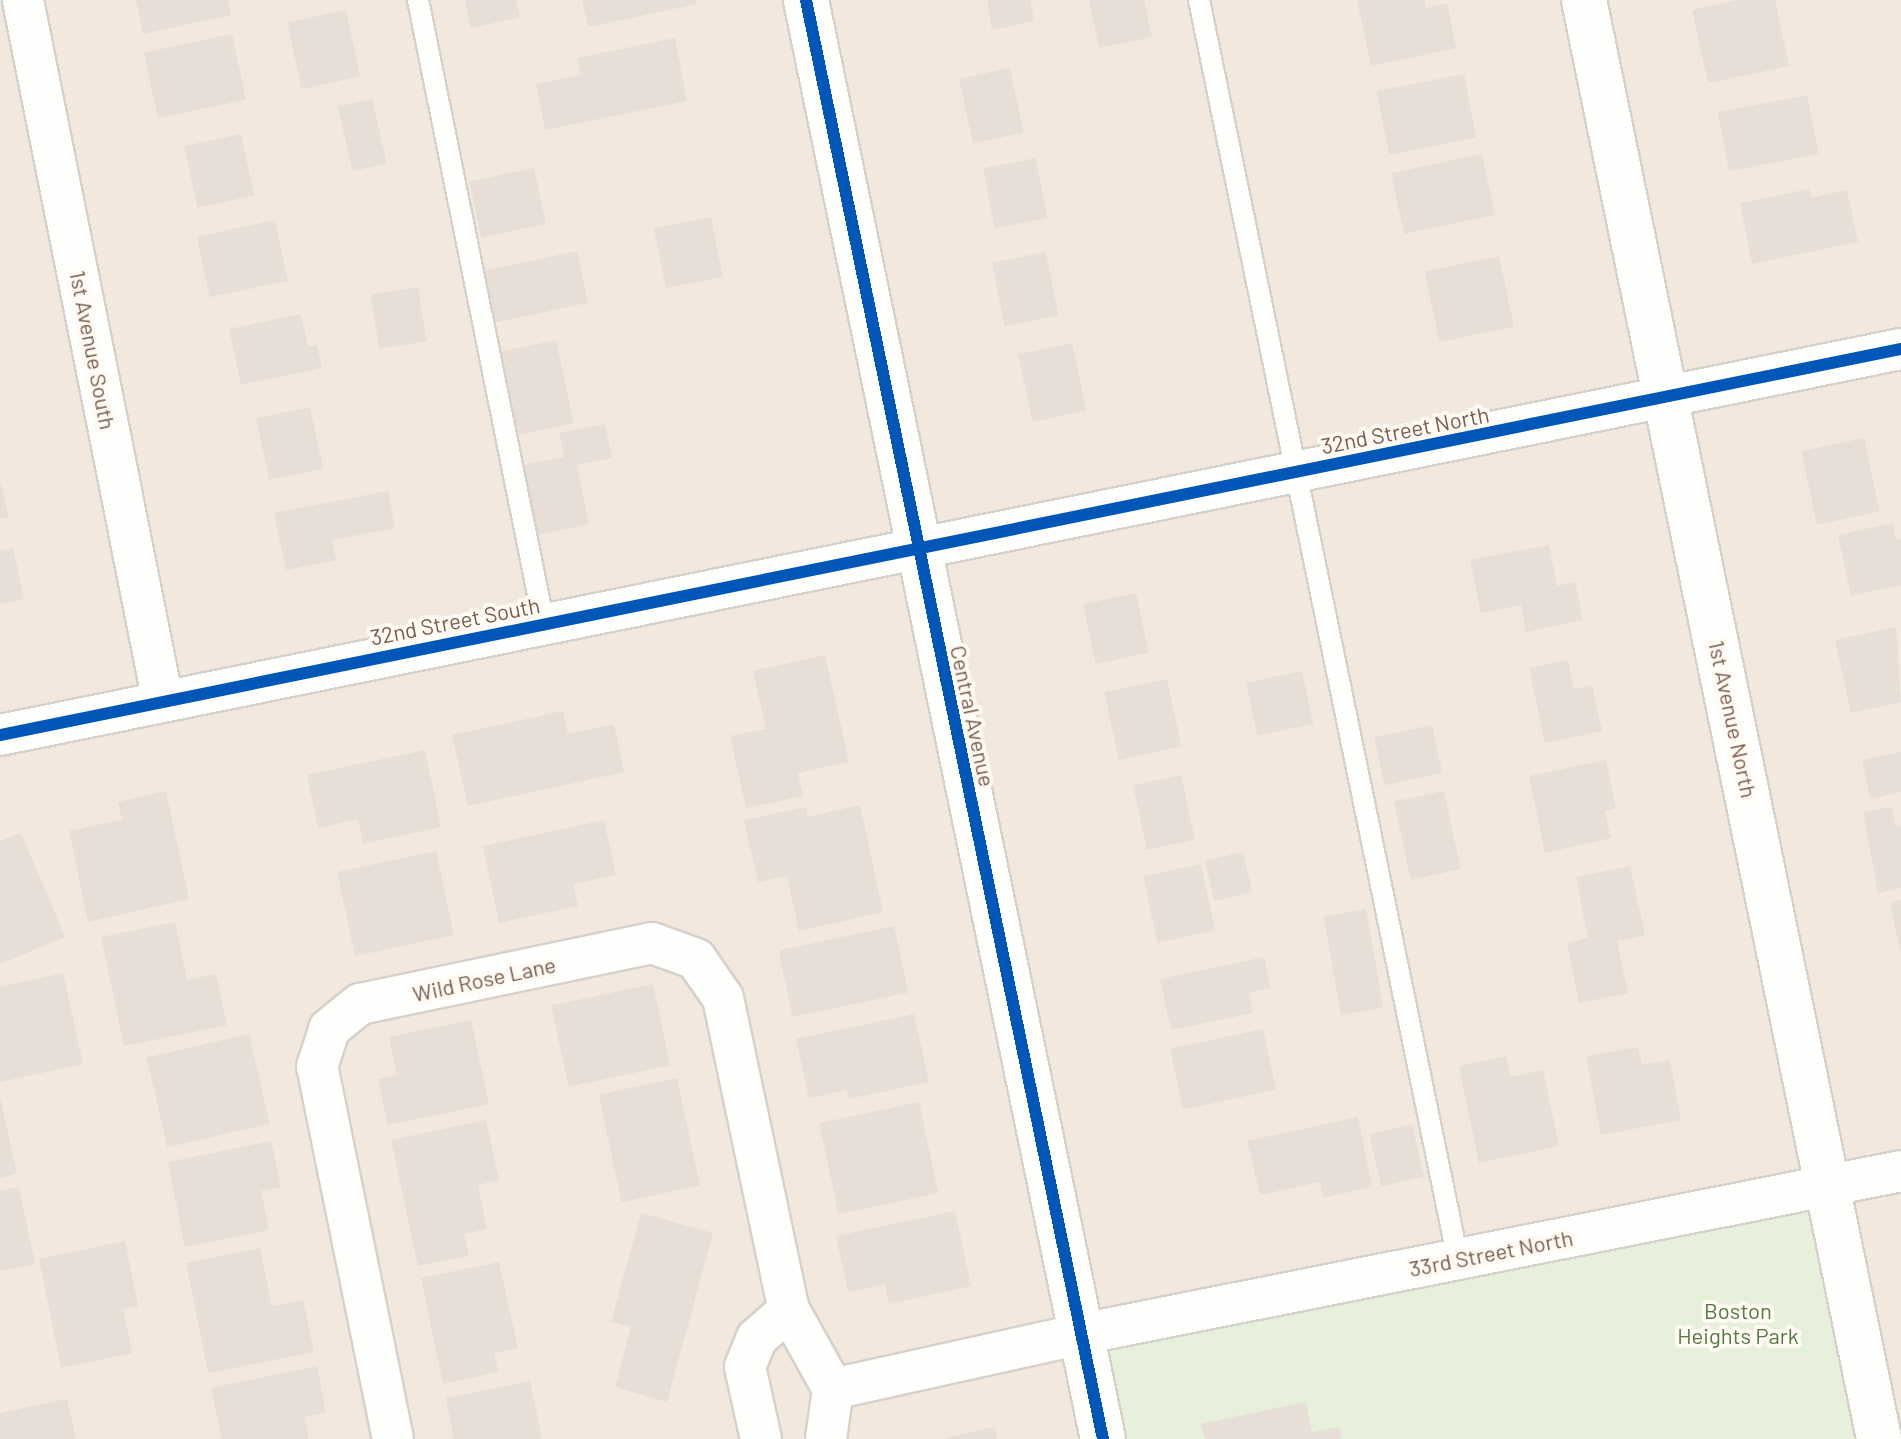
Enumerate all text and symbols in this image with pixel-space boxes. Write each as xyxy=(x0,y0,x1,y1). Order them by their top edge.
street label: 1st Avenue South xyxy=(65,268,121,432)
street label: 32nd Street North xyxy=(1319,401,1491,459)
street label: 32nd Street South xyxy=(368,592,542,650)
street label: 1st Avenue North xyxy=(1703,638,1763,800)
street label: Central Avenue xyxy=(945,643,1001,789)
street label: Wild Rose Lane xyxy=(410,951,558,1007)
street label: 33rd Street North xyxy=(1407,1224,1575,1282)
park label: Boston Heights Park xyxy=(1677,1297,1799,1348)

